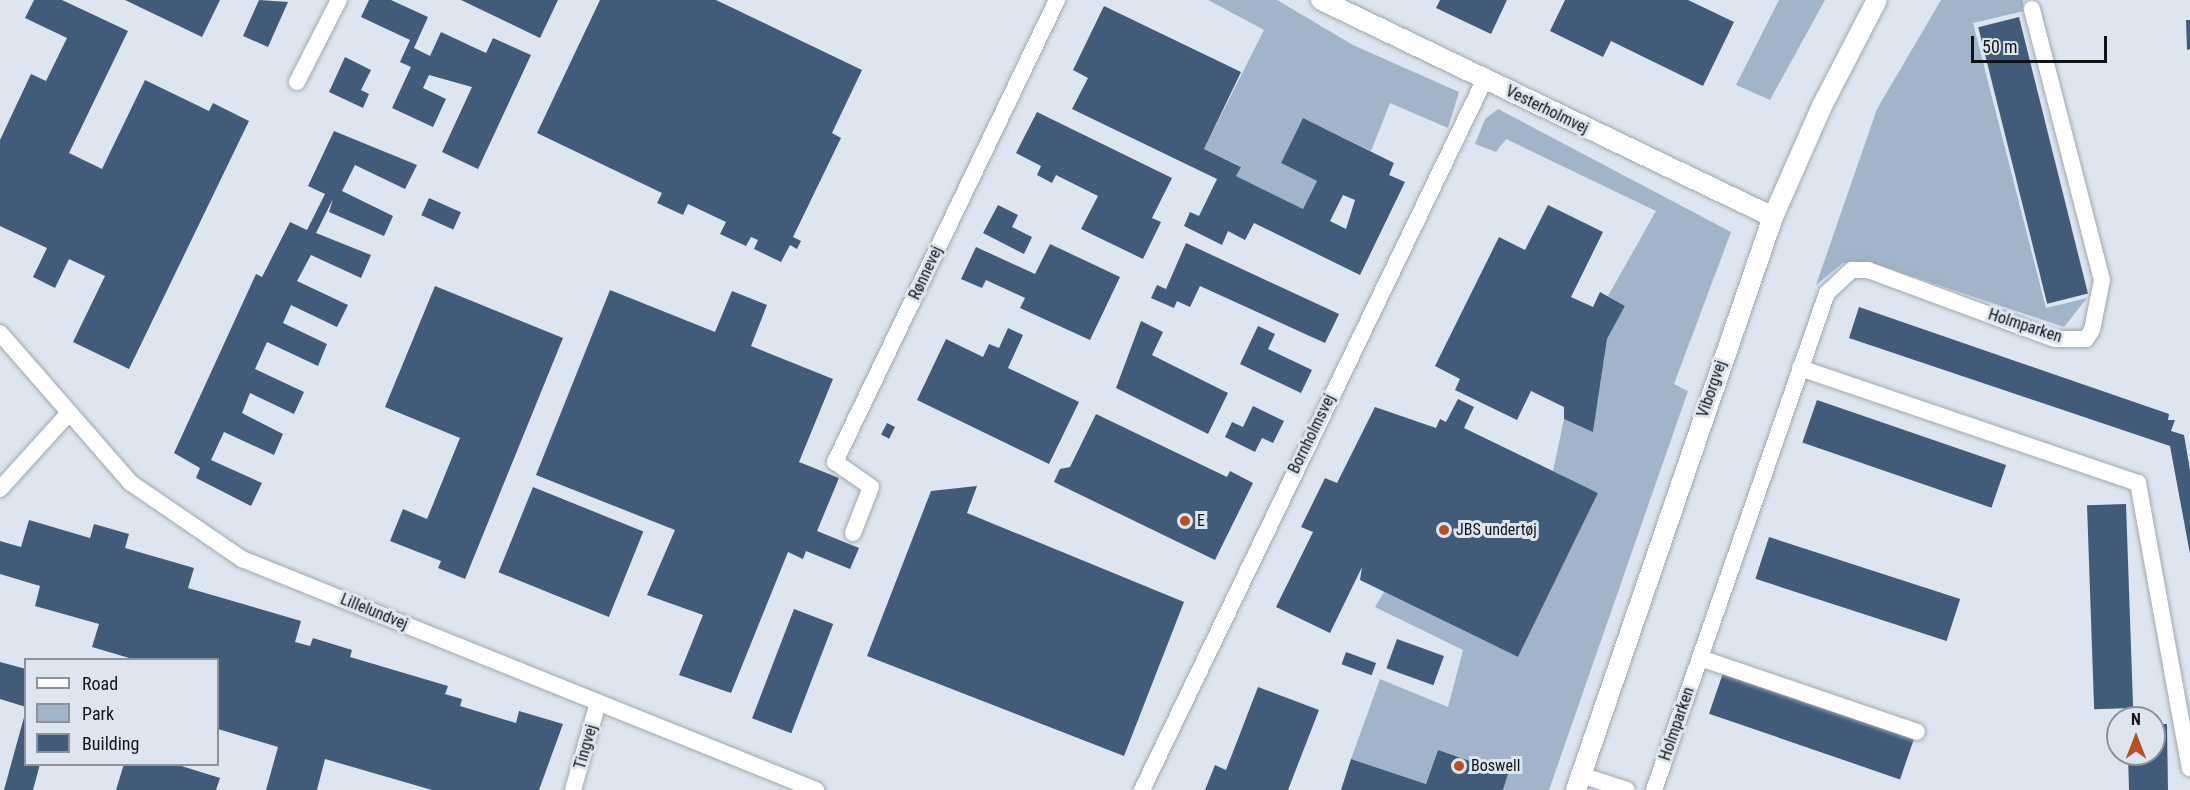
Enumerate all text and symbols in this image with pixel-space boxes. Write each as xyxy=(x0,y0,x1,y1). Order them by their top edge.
scale bar xyxy=(1974,24,2110,62)
text: 50 m xyxy=(1982,36,2017,57)
street label: Vesterholmvej xyxy=(1502,82,1592,138)
street label: Rønnevej xyxy=(905,243,947,303)
street label: Holmparken xyxy=(1986,305,2064,347)
street label: Viborgvej xyxy=(1693,358,1731,420)
street label: Bornholmsvej xyxy=(1285,391,1339,477)
place label: E xyxy=(1197,511,1205,531)
marker: E xyxy=(1178,514,1192,528)
place label: JBS undertøj xyxy=(1456,520,1537,540)
marker: JBS undertøj xyxy=(1437,523,1451,537)
street label: Lillelundvej xyxy=(337,590,411,634)
legend xyxy=(24,658,219,766)
text: Road xyxy=(82,673,118,694)
street label: Holmparken xyxy=(1655,685,1699,763)
text: Park xyxy=(82,703,114,724)
north arrow xyxy=(2106,706,2166,766)
text: N xyxy=(2131,710,2141,729)
street label: Tingvej xyxy=(571,723,601,771)
text: Building xyxy=(82,733,139,754)
place label: Boswell xyxy=(1471,756,1520,776)
marker: Boswell xyxy=(1452,759,1466,773)

